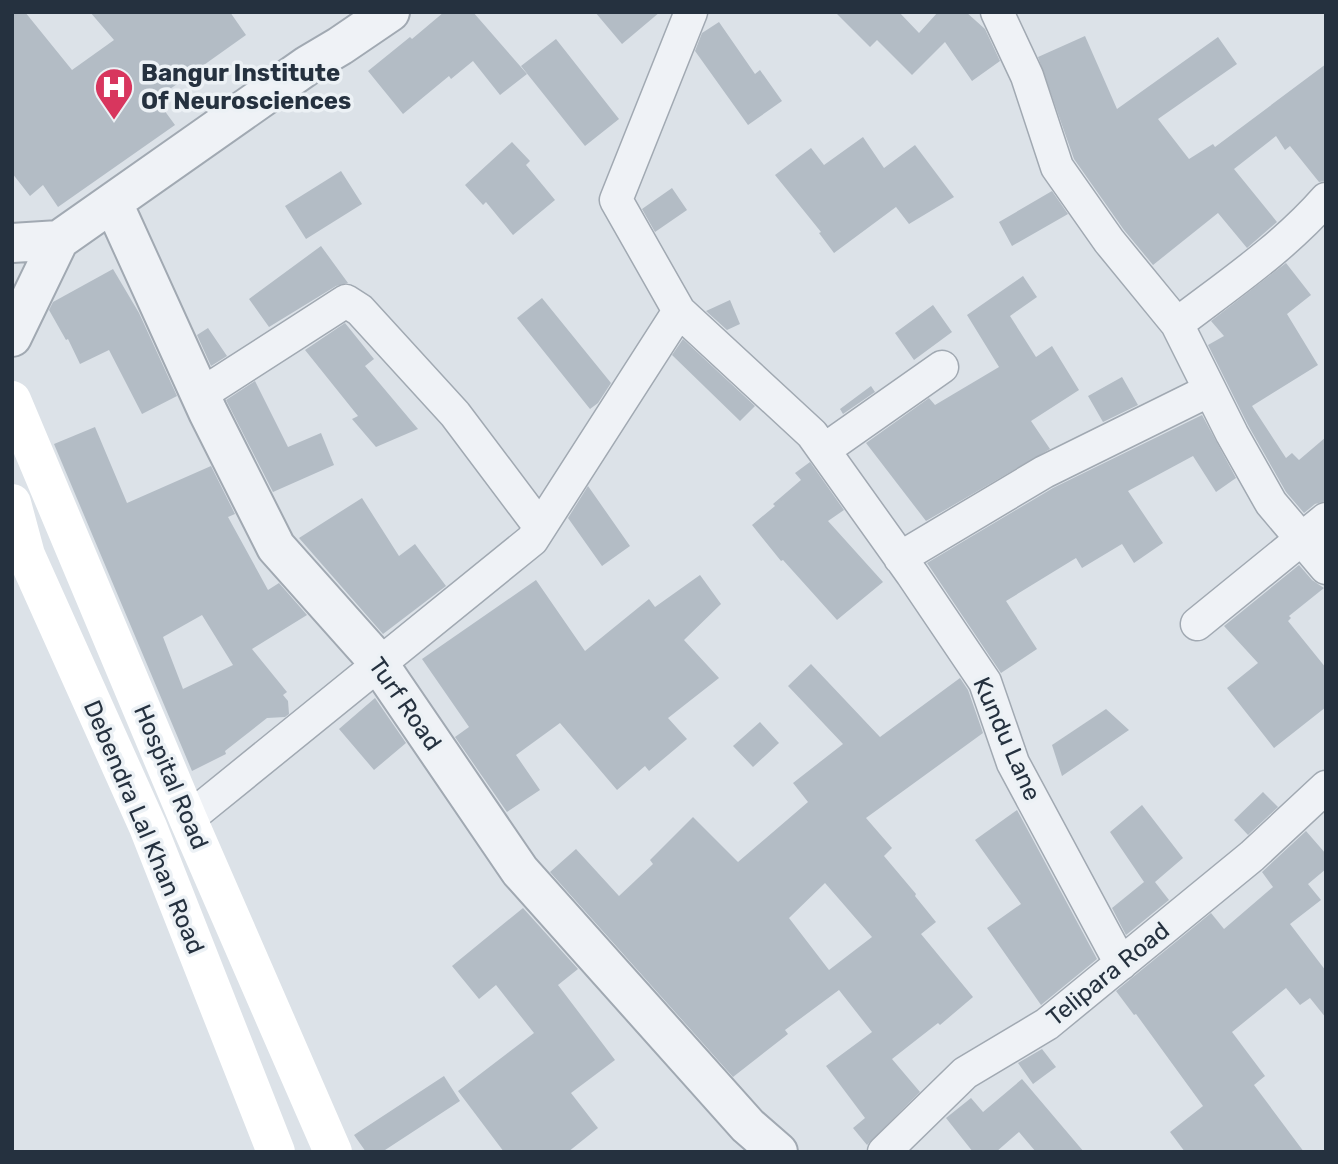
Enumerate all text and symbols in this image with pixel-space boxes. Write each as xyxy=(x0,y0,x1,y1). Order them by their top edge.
place label: Bangur Institute Of Neurosciences xyxy=(141,59,351,115)
hospital icon: Bangur Institute Of Neurosciences xyxy=(93,66,135,121)
street label: Turf Road xyxy=(363,652,447,756)
street label: Kundu Lane xyxy=(967,673,1047,805)
street label: Debendra Lal Khan Road xyxy=(78,696,210,958)
street label: Hospital Road xyxy=(128,700,214,854)
street label: Telipara Road xyxy=(1041,916,1175,1032)

